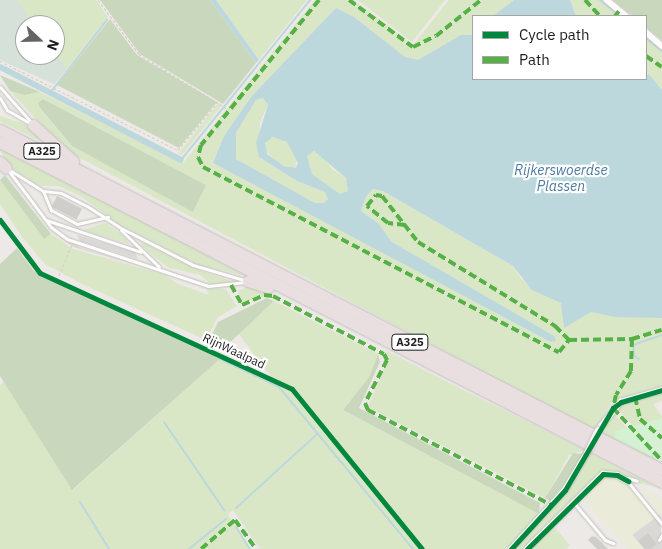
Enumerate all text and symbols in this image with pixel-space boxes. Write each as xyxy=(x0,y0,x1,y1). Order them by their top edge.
north arrow xyxy=(15,15,65,65)
legend xyxy=(472,15,647,80)
text: Cycle path xyxy=(519,25,590,44)
text: N xyxy=(43,37,63,53)
text: Path xyxy=(519,50,550,69)
road number: A325 xyxy=(23,142,61,160)
water label: Rijkerswoerdse Plassen xyxy=(514,162,608,194)
street label: RijnWaalpad xyxy=(200,330,268,372)
road number: A325 xyxy=(391,334,429,351)

